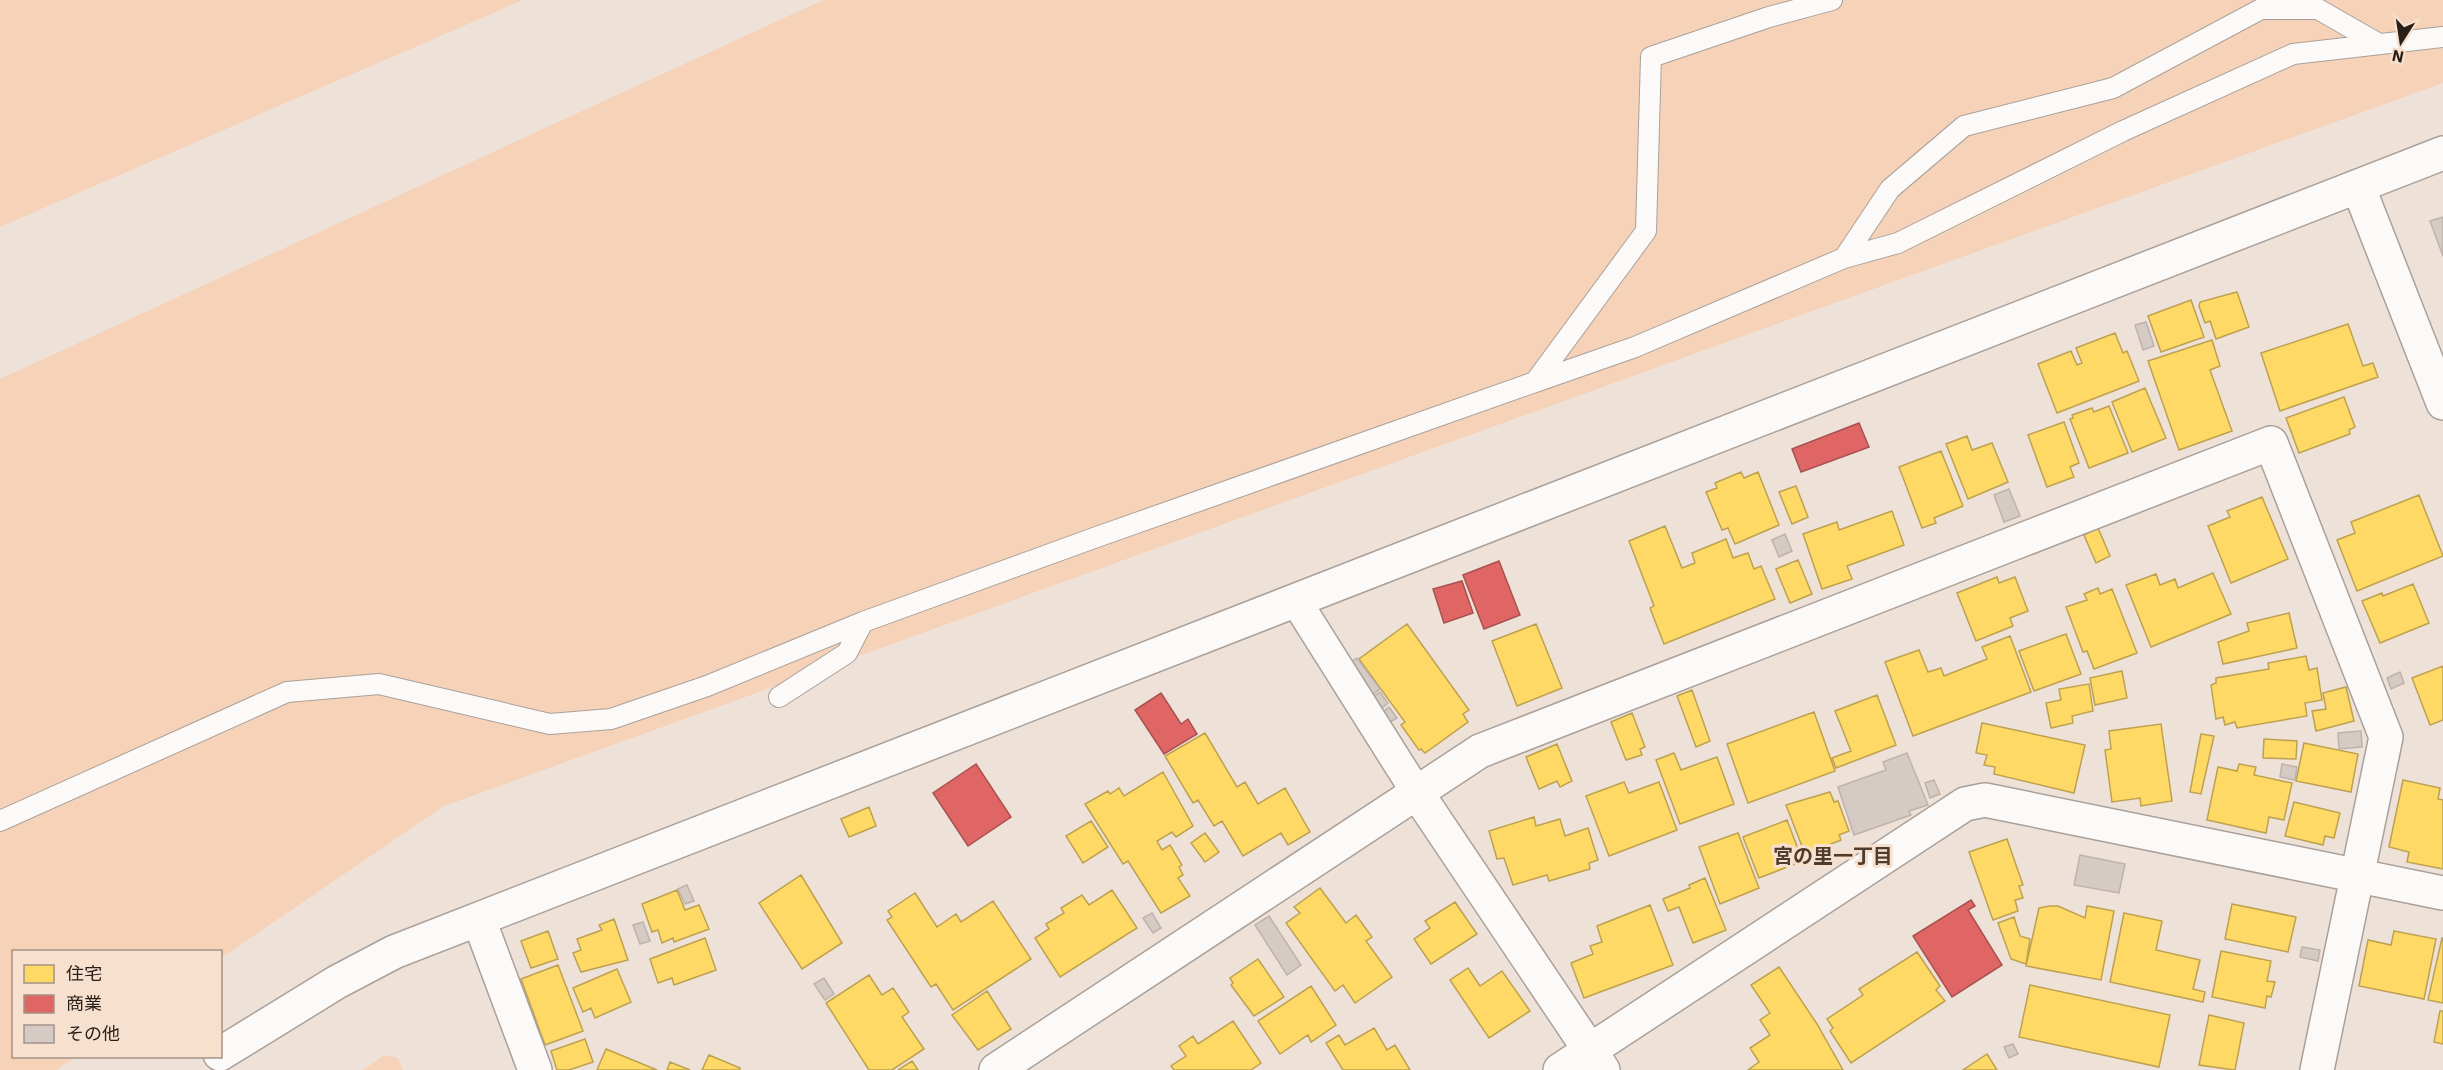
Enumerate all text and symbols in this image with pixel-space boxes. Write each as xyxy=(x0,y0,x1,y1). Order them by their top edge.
north arrow xyxy=(2371,12,2431,72)
text: N xyxy=(2390,46,2406,68)
district label: 宮の里一丁目 xyxy=(1773,842,1893,869)
legend xyxy=(12,950,222,1058)
text: 住宅 xyxy=(66,962,102,985)
text: 商業 xyxy=(66,992,102,1015)
text: その他 xyxy=(66,1022,120,1045)

